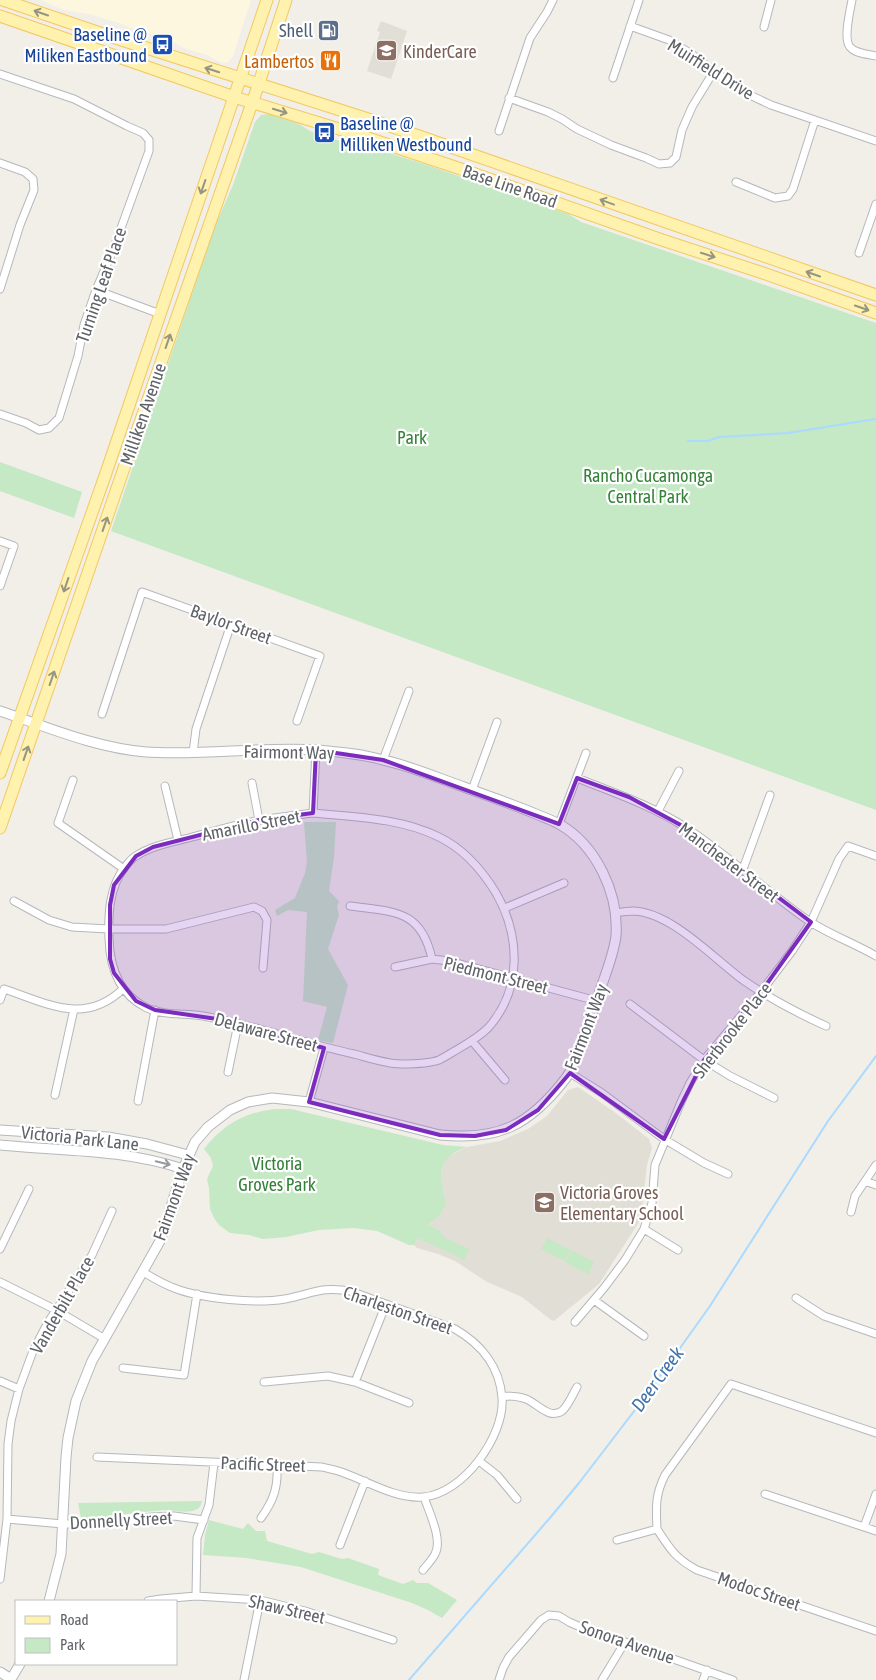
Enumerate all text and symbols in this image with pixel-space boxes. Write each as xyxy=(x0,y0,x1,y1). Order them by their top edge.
one-way arrow xyxy=(34,8,50,17)
fuel station icon: Shell xyxy=(317,18,341,42)
place label: Shell xyxy=(279,20,313,41)
place label: Baseline @ Miliken Eastbound xyxy=(24,24,147,66)
bus stop icon: Baseline @ Miliken Eastbound xyxy=(151,32,175,56)
street label: Muirfield Drive xyxy=(664,34,758,104)
school or university icon: KinderCare xyxy=(375,39,399,63)
place label: KinderCare xyxy=(403,41,477,62)
restaurant icon: Lambertos xyxy=(318,49,342,73)
place label: Lambertos xyxy=(244,51,314,72)
one-way arrow xyxy=(204,64,220,74)
one-way arrow xyxy=(272,107,288,117)
place label: Baseline @ Milliken Westbound xyxy=(340,113,472,155)
bus stop icon: Baseline @ Milliken Westbound xyxy=(312,121,336,145)
street label: Base Line Road xyxy=(460,160,560,212)
one-way arrow xyxy=(198,179,207,195)
one-way arrow xyxy=(600,197,615,206)
street label: Turning Leaf Place xyxy=(71,225,131,345)
one-way arrow xyxy=(700,251,716,261)
one-way arrow xyxy=(806,269,822,278)
one-way arrow xyxy=(854,304,869,313)
one-way arrow xyxy=(164,334,173,350)
street label: Milliken Avenue xyxy=(116,360,170,468)
park label: Park xyxy=(397,427,427,448)
park label: Rancho Cucamonga Central Park xyxy=(583,465,713,507)
one-way arrow xyxy=(100,516,110,532)
one-way arrow xyxy=(61,576,70,592)
street label: Baylor Street xyxy=(188,600,274,648)
one-way arrow xyxy=(48,670,57,686)
street label: Fairmont Way xyxy=(243,741,335,763)
one-way arrow xyxy=(22,746,31,761)
street label: Amarillo Street xyxy=(200,805,302,845)
street label: Manchester Street xyxy=(675,818,783,906)
street label: Piedmont Street xyxy=(442,952,550,998)
street label: Sherbrooke Place xyxy=(688,978,776,1082)
street label: Fairmont Way xyxy=(560,981,612,1073)
street label: Delaware Street xyxy=(212,1008,320,1056)
street label: Victoria Park Lane xyxy=(20,1121,140,1155)
street label: Fairmont Way xyxy=(149,1151,199,1243)
park label: Victoria Groves Park xyxy=(238,1153,316,1195)
one-way arrow xyxy=(154,1159,170,1168)
place label: Victoria Groves Elementary School xyxy=(560,1182,684,1224)
school or university icon: Victoria Groves Elementary School xyxy=(532,1190,556,1214)
street label: Vanderbilt Place xyxy=(26,1252,98,1358)
street label: Charleston Street xyxy=(341,1282,455,1338)
water label: Deer Creek xyxy=(626,1342,688,1416)
street label: Pacific Street xyxy=(220,1452,306,1476)
street label: Donnelly Street xyxy=(69,1507,173,1533)
street label: Modoc Street xyxy=(715,1567,803,1615)
street label: Shaw Street xyxy=(247,1590,327,1628)
legend xyxy=(15,1600,178,1665)
text: Road xyxy=(60,1611,89,1628)
street label: Sonora Avenue xyxy=(577,1616,677,1668)
text: Park xyxy=(60,1636,85,1653)

